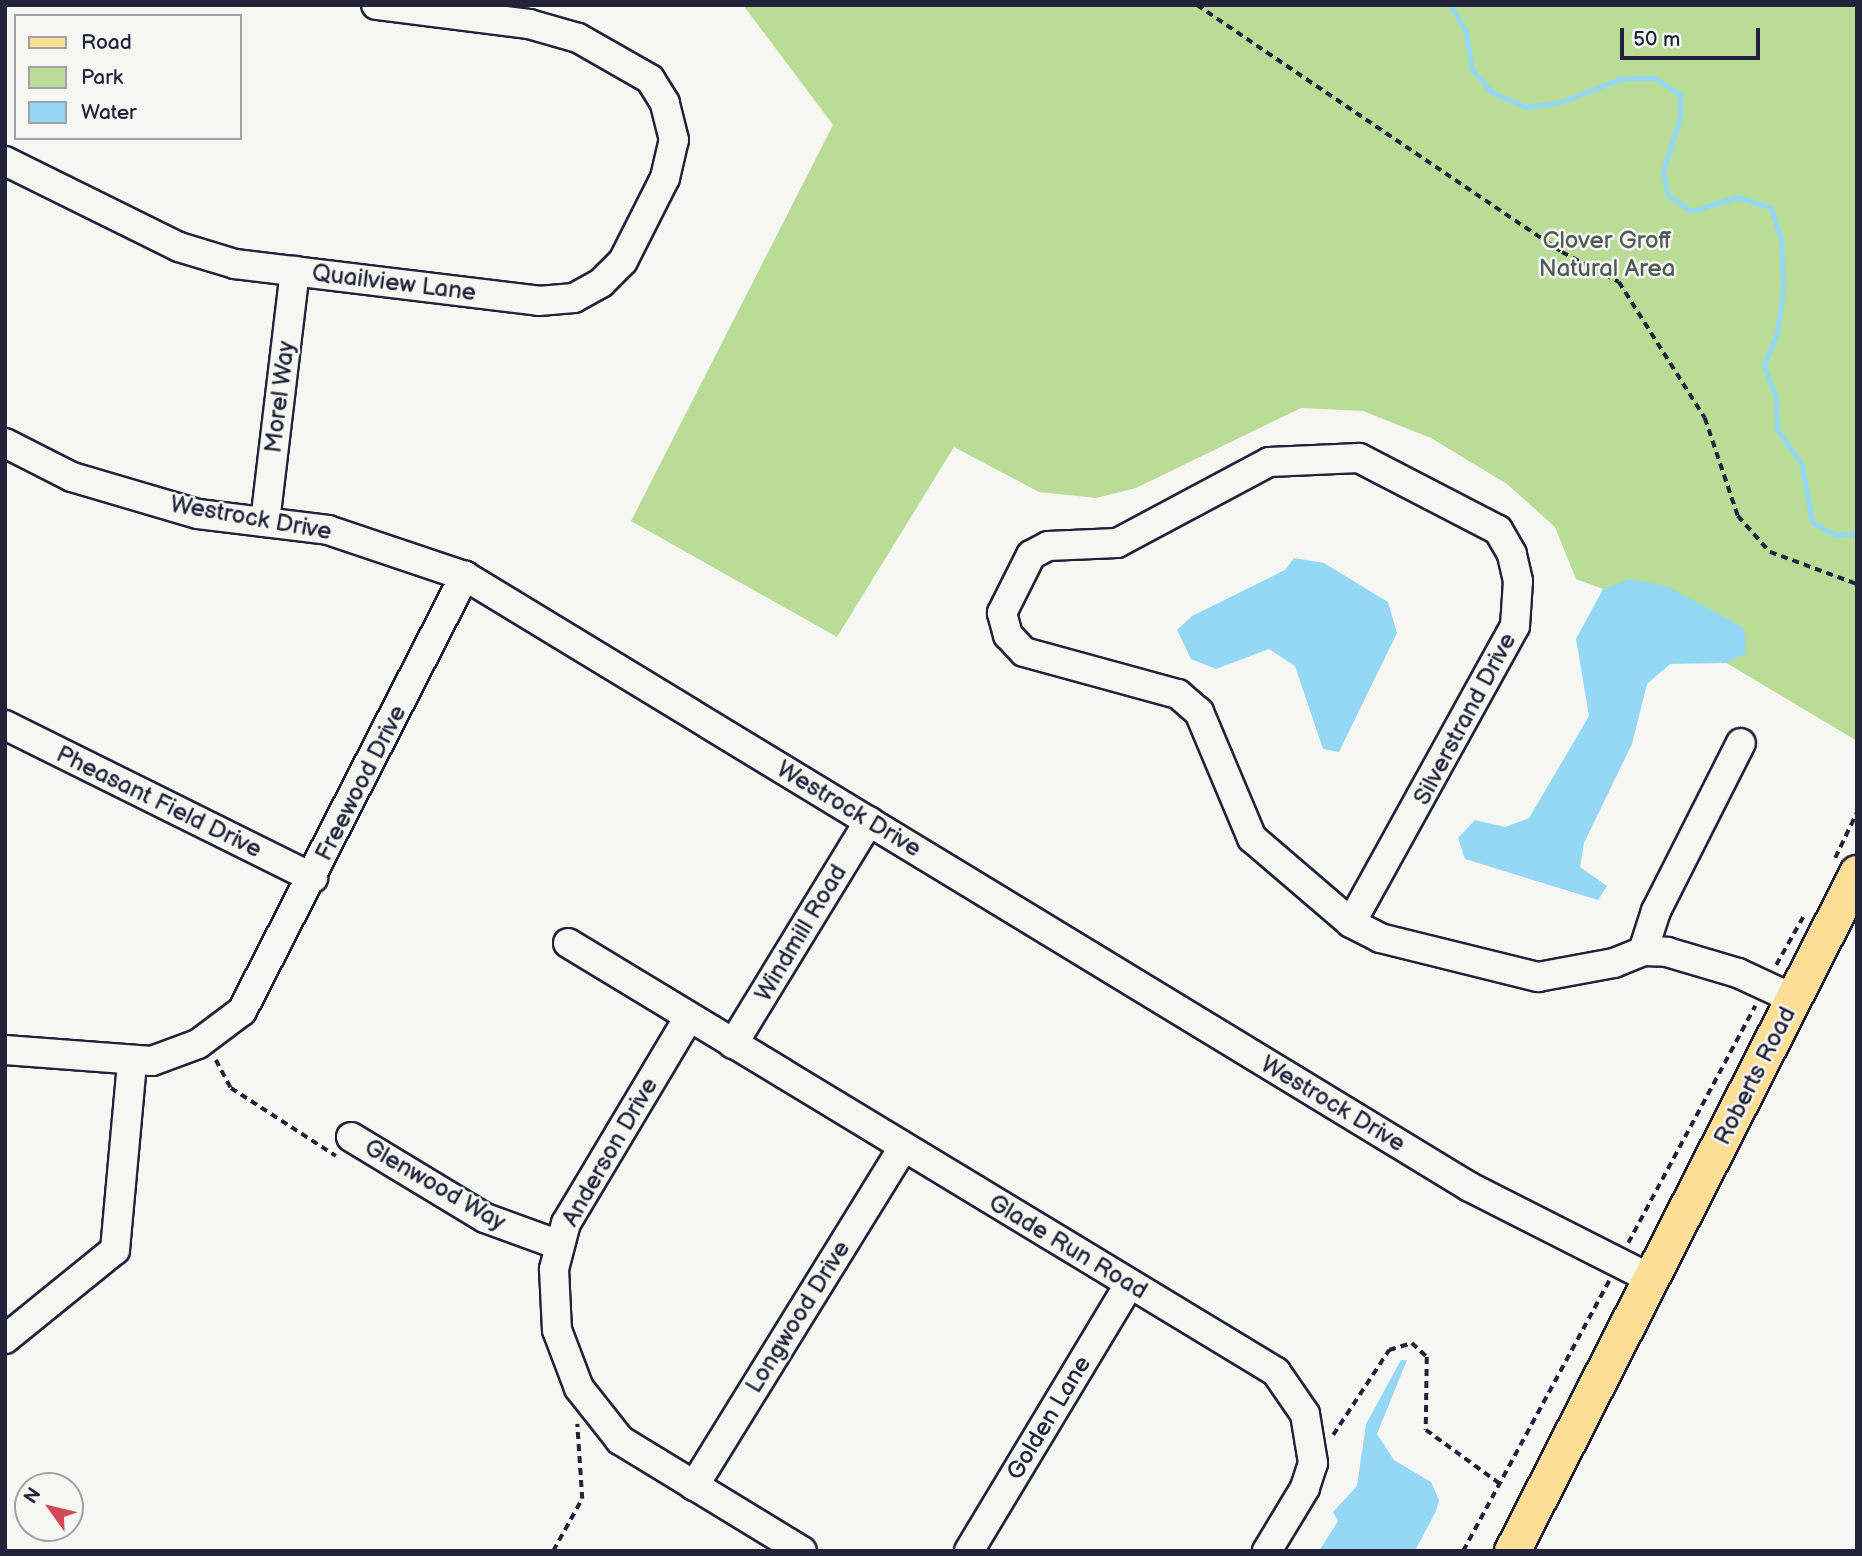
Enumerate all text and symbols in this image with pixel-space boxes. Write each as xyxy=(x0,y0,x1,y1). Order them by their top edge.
legend xyxy=(14,14,242,140)
scale bar xyxy=(1624,14,1764,58)
text: 50 m xyxy=(1633,27,1680,52)
text: Road xyxy=(81,30,132,55)
text: Park xyxy=(81,65,123,90)
text: Water xyxy=(81,100,137,125)
park label: Clover Groff Natural Area xyxy=(1539,227,1675,283)
street label: Quailview Lane xyxy=(310,259,478,307)
street label: Morel Way xyxy=(259,339,301,455)
street label: Westrock Drive xyxy=(168,490,334,546)
street label: Silverstrand Drive xyxy=(1407,628,1523,810)
street label: Freewood Drive xyxy=(309,700,413,866)
street label: Pheasant Field Drive xyxy=(52,740,266,864)
street label: Westrock Drive xyxy=(772,755,926,863)
street label: Windmill Road xyxy=(749,859,853,1007)
street label: Roberts Road xyxy=(1708,1002,1802,1150)
street label: Westrock Drive xyxy=(1256,1050,1410,1158)
street label: Anderson Drive xyxy=(556,1073,664,1231)
street label: Glenwood Way xyxy=(359,1133,511,1237)
street label: Glade Run Road xyxy=(984,1188,1152,1306)
street label: Longwood Drive xyxy=(740,1236,856,1398)
street label: Golden Lane xyxy=(1001,1351,1097,1485)
north arrow xyxy=(14,1472,84,1542)
text: N xyxy=(19,1484,46,1508)

